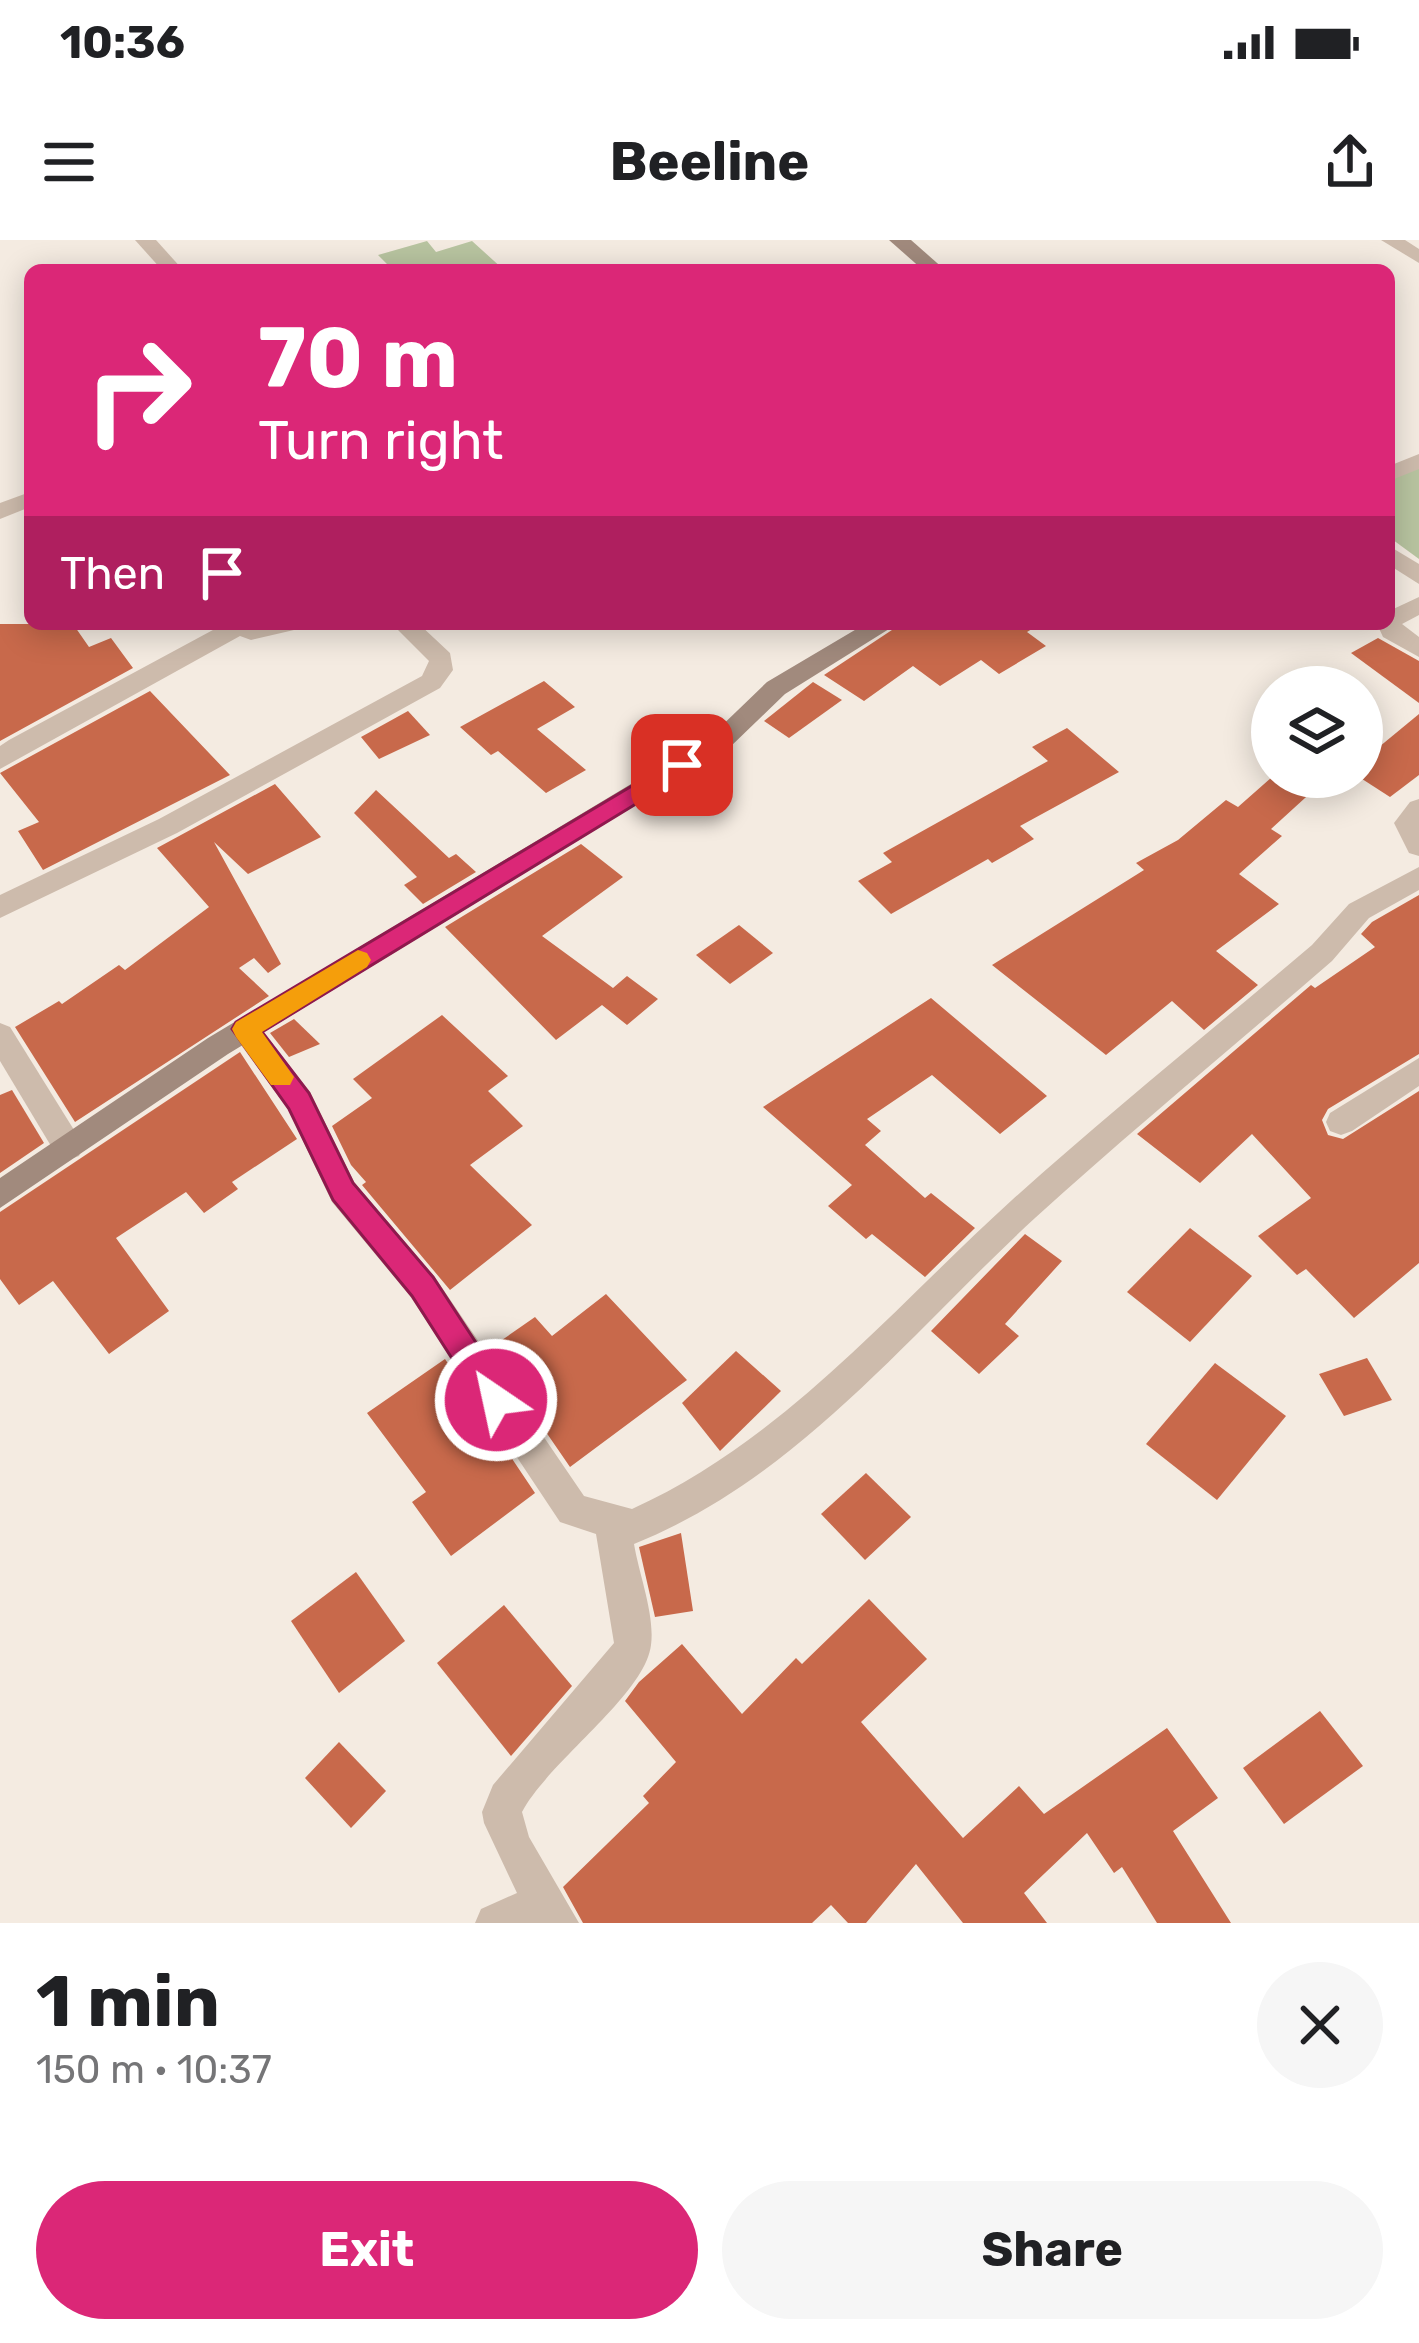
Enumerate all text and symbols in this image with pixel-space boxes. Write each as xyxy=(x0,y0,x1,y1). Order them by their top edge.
text: 10:36 xyxy=(60,16,185,69)
icon: menu xyxy=(36,129,102,195)
icon: share xyxy=(1317,129,1383,195)
text: Beeline xyxy=(610,130,809,194)
text: 70 m xyxy=(258,308,458,408)
icon: right xyxy=(60,312,216,468)
text: Turn right xyxy=(258,409,503,473)
icon: arrive xyxy=(189,540,255,606)
text: Then xyxy=(60,547,165,600)
map controls xyxy=(1251,666,1383,798)
button: layers xyxy=(1251,666,1383,798)
pin xyxy=(631,714,733,816)
icon: arrive xyxy=(649,732,715,798)
position arrow xyxy=(433,1337,559,1463)
text: 1 min xyxy=(36,1959,220,2044)
button: close xyxy=(1257,1962,1383,2088)
text: 150 m · 10:37 xyxy=(36,2047,272,2093)
button: Exit xyxy=(36,2181,698,2319)
button: Share xyxy=(722,2181,1383,2319)

